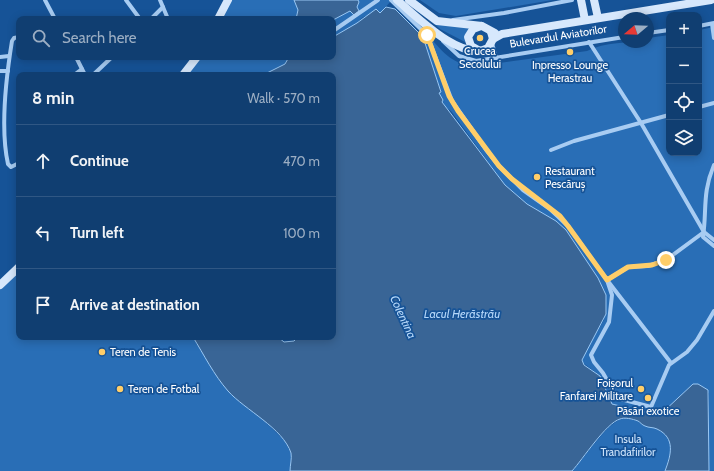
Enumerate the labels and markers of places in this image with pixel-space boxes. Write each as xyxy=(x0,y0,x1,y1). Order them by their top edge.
marker: Crucea Secolului xyxy=(475,33,485,43)
place label: Crucea Secolului xyxy=(459,44,501,71)
marker: Inpresso Lounge Herastrau xyxy=(565,47,575,57)
place label: Inpresso Lounge Herastrau xyxy=(532,58,608,85)
place label: Restaurant Pescăruș xyxy=(545,164,595,192)
marker: Restaurant Pescăruș xyxy=(532,172,542,182)
place label: Teren de Tenis xyxy=(110,345,177,359)
marker: Teren de Tenis xyxy=(97,347,107,357)
place label: Foișorul Fanfarei Militare xyxy=(560,376,633,403)
place label: Teren de Fotbal xyxy=(128,382,200,396)
marker: Teren de Fotbal xyxy=(115,384,125,394)
marker: Foișorul Fanfarei Militare xyxy=(636,384,646,394)
marker: Păsări exotice xyxy=(643,393,653,403)
place label: Păsări exotice xyxy=(617,404,680,418)

